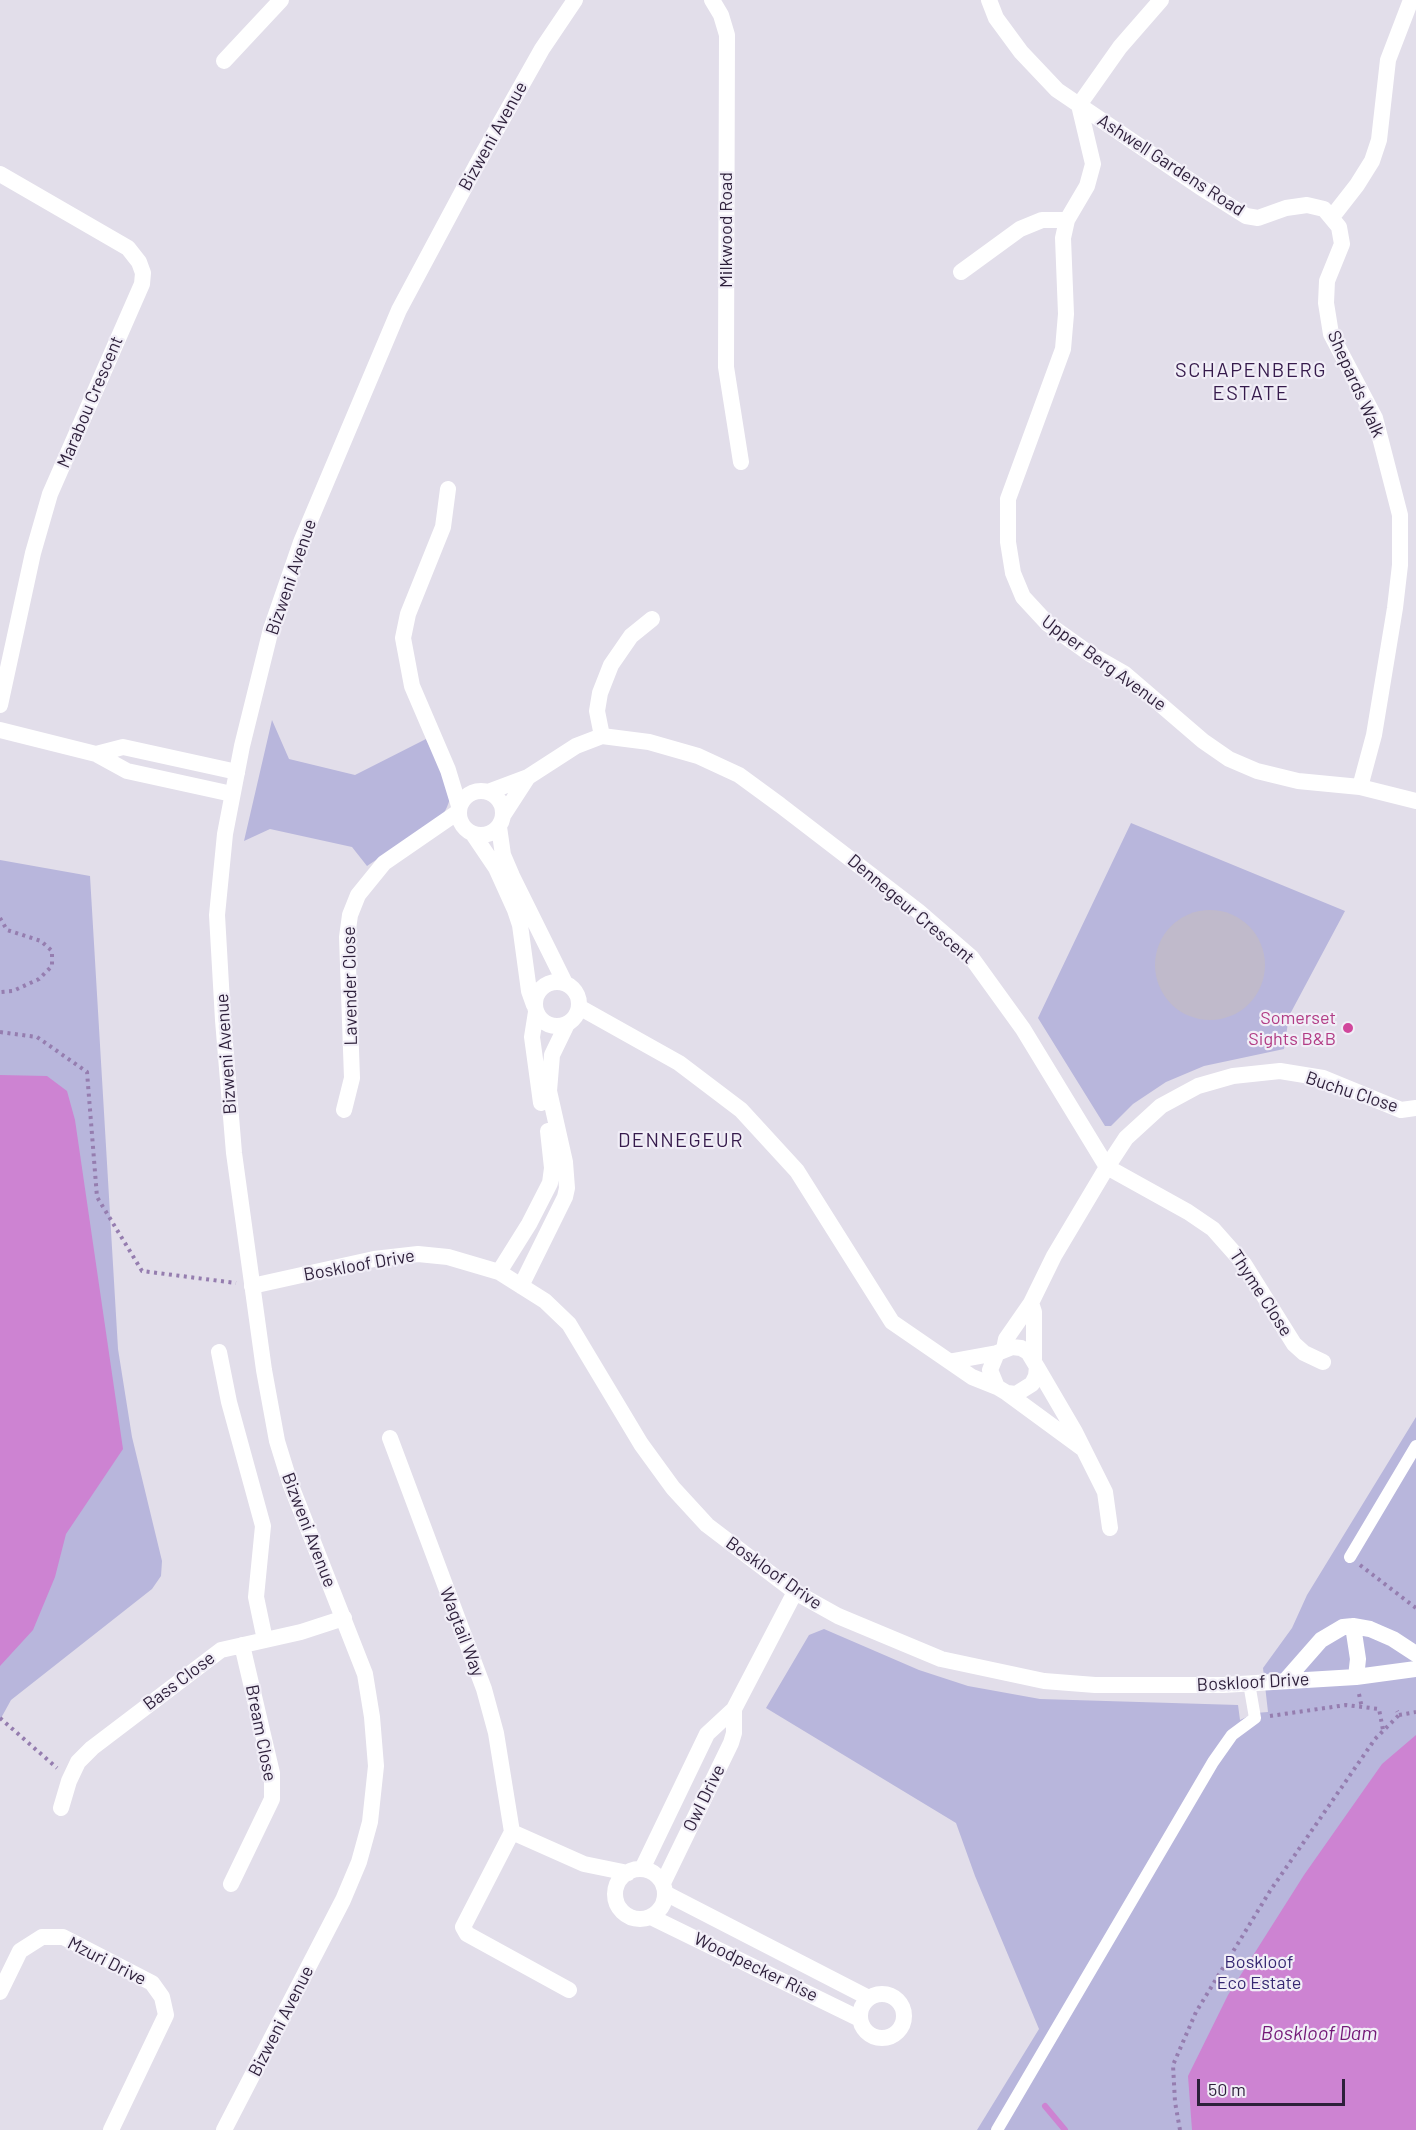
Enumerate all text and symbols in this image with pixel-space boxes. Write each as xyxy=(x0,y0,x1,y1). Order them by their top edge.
street label: Bizweni Avenue xyxy=(454,78,532,194)
street label: Ashwell Gardens Road xyxy=(1093,109,1249,221)
street label: Milkwood Road xyxy=(715,172,737,288)
street label: Shepards Walk xyxy=(1323,327,1389,441)
street label: Marabou Crescent xyxy=(52,333,128,471)
district label: SCHAPENBERG ESTATE xyxy=(1175,358,1327,405)
street label: Bizweni Avenue xyxy=(261,516,321,638)
street label: Upper Berg Avenue xyxy=(1037,611,1171,715)
street label: Dennegeur Crescent xyxy=(843,850,979,968)
street label: Lavender Close xyxy=(338,926,362,1046)
street label: Bizweni Avenue xyxy=(211,993,241,1115)
place label: Somerset Sights B&B xyxy=(1248,1007,1336,1050)
marker: Somerset Sights B&B xyxy=(1341,1021,1355,1035)
street label: Buchu Close xyxy=(1303,1067,1401,1117)
district label: DENNEGEUR xyxy=(618,1128,744,1152)
street label: Boskloof Drive xyxy=(302,1245,416,1285)
street label: Thyme Close xyxy=(1225,1246,1297,1340)
street label: Bizweni Avenue xyxy=(277,1470,341,1590)
street label: Boskloof Drive xyxy=(722,1532,826,1614)
street label: Wagtail Way xyxy=(435,1584,489,1680)
street label: Bass Close xyxy=(139,1647,219,1715)
street label: Boskloof Drive xyxy=(1196,1668,1310,1696)
street label: Bream Close xyxy=(241,1683,281,1783)
street label: Owl Drive xyxy=(679,1761,729,1835)
street label: Woodpecker Rise xyxy=(690,1928,822,2006)
street label: Mzuri Drive xyxy=(64,1932,150,1990)
park label: Boskloof Eco Estate xyxy=(1217,1951,1301,1994)
street label: Bizweni Avenue xyxy=(244,1962,318,2080)
water label: Boskloof Dam xyxy=(1261,2021,1377,2045)
scale bar xyxy=(1200,2067,1348,2105)
text: 50 m xyxy=(1208,2078,1246,2100)

